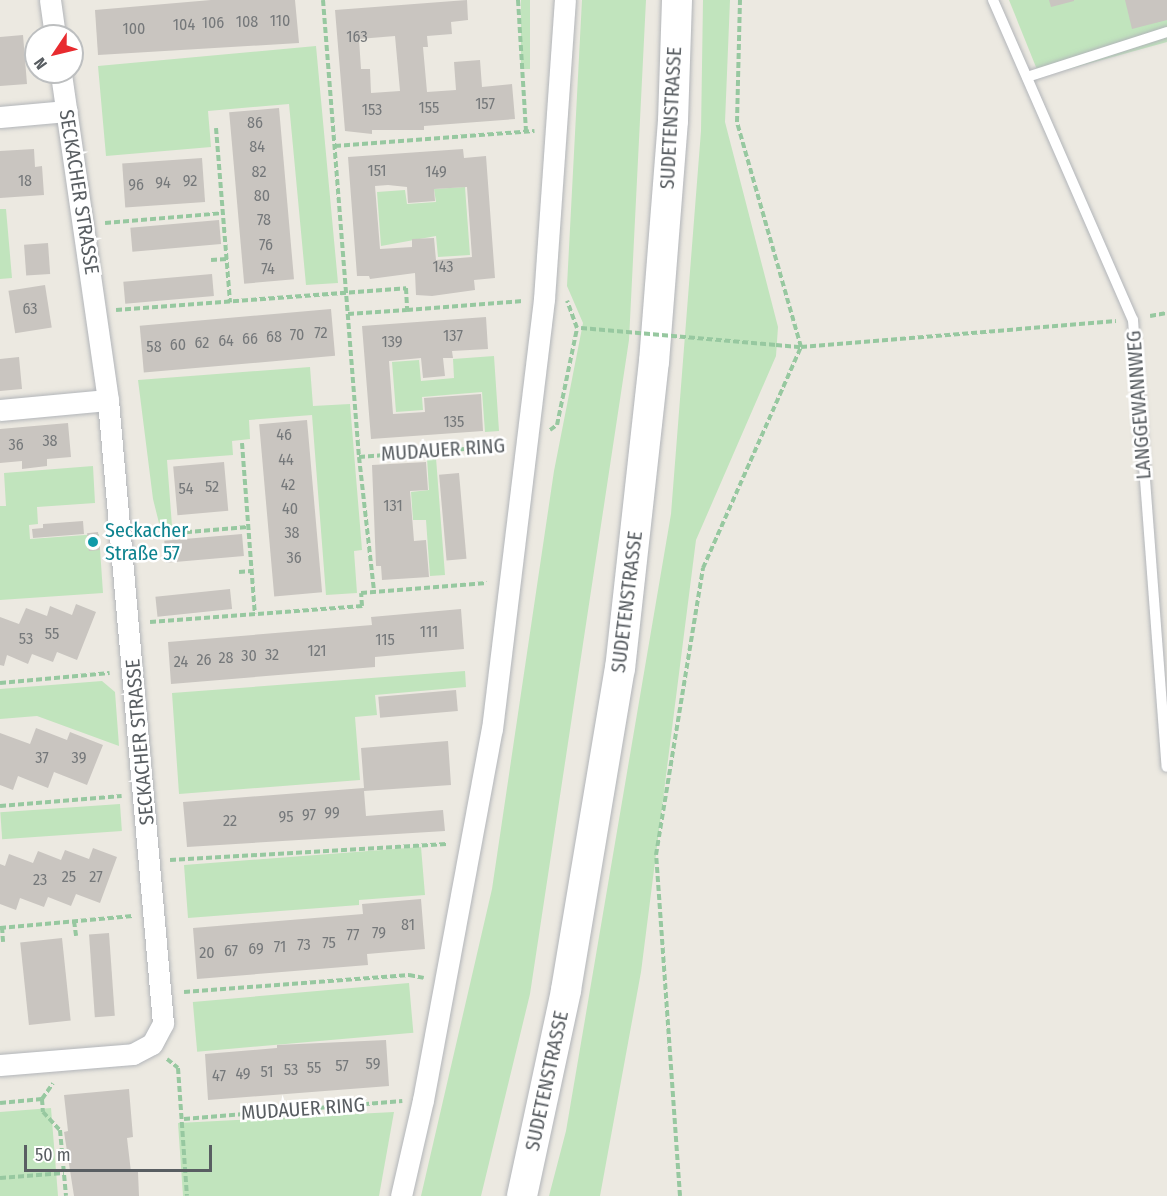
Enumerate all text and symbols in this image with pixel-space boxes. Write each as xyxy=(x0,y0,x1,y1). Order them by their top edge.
house number: 110 xyxy=(270,11,290,31)
house number: 108 xyxy=(236,12,258,32)
house number: 106 xyxy=(202,13,224,33)
house number: 104 xyxy=(173,15,195,35)
house number: 100 xyxy=(123,19,145,39)
north arrow xyxy=(24,24,84,84)
house number: 163 xyxy=(346,27,368,47)
street label: SUDETENSTRASSE xyxy=(655,46,687,190)
text: N xyxy=(30,54,51,73)
house number: 157 xyxy=(475,94,495,114)
house number: 155 xyxy=(419,98,439,118)
house number: 153 xyxy=(362,100,382,120)
street label: SECKACHER STRASSE xyxy=(54,108,104,276)
house number: 86 xyxy=(247,113,263,133)
house number: 84 xyxy=(249,137,265,157)
house number: 151 xyxy=(367,161,387,181)
house number: 82 xyxy=(252,162,266,182)
house number: 149 xyxy=(425,162,447,182)
house number: 18 xyxy=(18,171,32,191)
house number: 92 xyxy=(183,171,197,191)
house number: 94 xyxy=(155,173,171,193)
house number: 96 xyxy=(128,175,144,195)
house number: 80 xyxy=(254,186,270,206)
house number: 78 xyxy=(257,210,271,230)
house number: 76 xyxy=(259,235,273,255)
house number: 143 xyxy=(433,257,453,277)
house number: 74 xyxy=(261,259,275,279)
house number: 63 xyxy=(22,299,38,319)
house number: 72 xyxy=(314,323,328,343)
house number: 70 xyxy=(290,325,304,345)
house number: 137 xyxy=(443,326,463,346)
house number: 68 xyxy=(266,327,282,347)
house number: 66 xyxy=(242,329,258,349)
street label: LANGGEWANNWEG xyxy=(1122,330,1156,480)
house number: 64 xyxy=(218,331,234,351)
house number: 139 xyxy=(381,332,403,352)
house number: 62 xyxy=(195,333,209,353)
house number: 60 xyxy=(170,335,186,355)
house number: 58 xyxy=(146,337,162,357)
house number: 135 xyxy=(444,412,464,432)
house number: 46 xyxy=(276,425,292,445)
house number: 38 xyxy=(42,431,58,451)
street label: MUDAUER RING xyxy=(380,434,506,466)
house number: 36 xyxy=(8,435,24,455)
house number: 44 xyxy=(278,450,294,470)
house number: 42 xyxy=(281,475,295,495)
house number: 52 xyxy=(205,477,219,497)
house number: 54 xyxy=(178,479,194,499)
house number: 131 xyxy=(383,496,403,516)
house number: 40 xyxy=(282,499,298,519)
place label: Seckacher Straße 57 xyxy=(105,518,188,565)
house number: 38 xyxy=(284,523,300,543)
street label: SUDETENSTRASSE xyxy=(606,530,648,674)
marker: Seckacher Straße 57 xyxy=(86,535,100,549)
house number: 36 xyxy=(286,548,302,568)
house number: 111 xyxy=(420,622,438,642)
house number: 55 xyxy=(45,624,59,644)
house number: 53 xyxy=(19,629,33,649)
house number: 115 xyxy=(375,630,395,650)
house number: 121 xyxy=(307,641,327,661)
house number: 32 xyxy=(265,645,279,665)
house number: 30 xyxy=(241,646,257,666)
house number: 28 xyxy=(218,648,234,668)
house number: 26 xyxy=(197,650,211,670)
house number: 24 xyxy=(174,652,188,672)
street label: SECKACHER STRASSE xyxy=(121,658,159,826)
house number: 37 xyxy=(35,748,49,768)
house number: 39 xyxy=(72,748,86,768)
house number: 99 xyxy=(324,803,340,823)
house number: 97 xyxy=(302,805,316,825)
house number: 95 xyxy=(278,807,294,827)
house number: 22 xyxy=(223,811,237,831)
house number: 25 xyxy=(62,867,76,887)
house number: 27 xyxy=(89,867,103,887)
house number: 23 xyxy=(33,870,47,890)
house number: 81 xyxy=(401,915,415,935)
house number: 79 xyxy=(372,923,386,943)
house number: 77 xyxy=(346,925,360,945)
house number: 75 xyxy=(322,933,336,953)
house number: 73 xyxy=(297,935,311,955)
house number: 71 xyxy=(274,937,286,957)
house number: 69 xyxy=(248,939,264,959)
house number: 67 xyxy=(224,941,238,961)
house number: 20 xyxy=(199,943,215,963)
street label: SUDETENSTRASSE xyxy=(520,1009,574,1153)
house number: 59 xyxy=(366,1054,380,1074)
house number: 57 xyxy=(335,1056,349,1076)
house number: 55 xyxy=(307,1058,321,1078)
house number: 53 xyxy=(284,1060,298,1080)
house number: 51 xyxy=(261,1062,273,1082)
house number: 49 xyxy=(235,1064,251,1084)
house number: 47 xyxy=(212,1066,226,1086)
street label: MUDAUER RING xyxy=(240,1093,366,1125)
scale bar xyxy=(27,1133,214,1171)
text: 50 m xyxy=(35,1144,71,1166)

